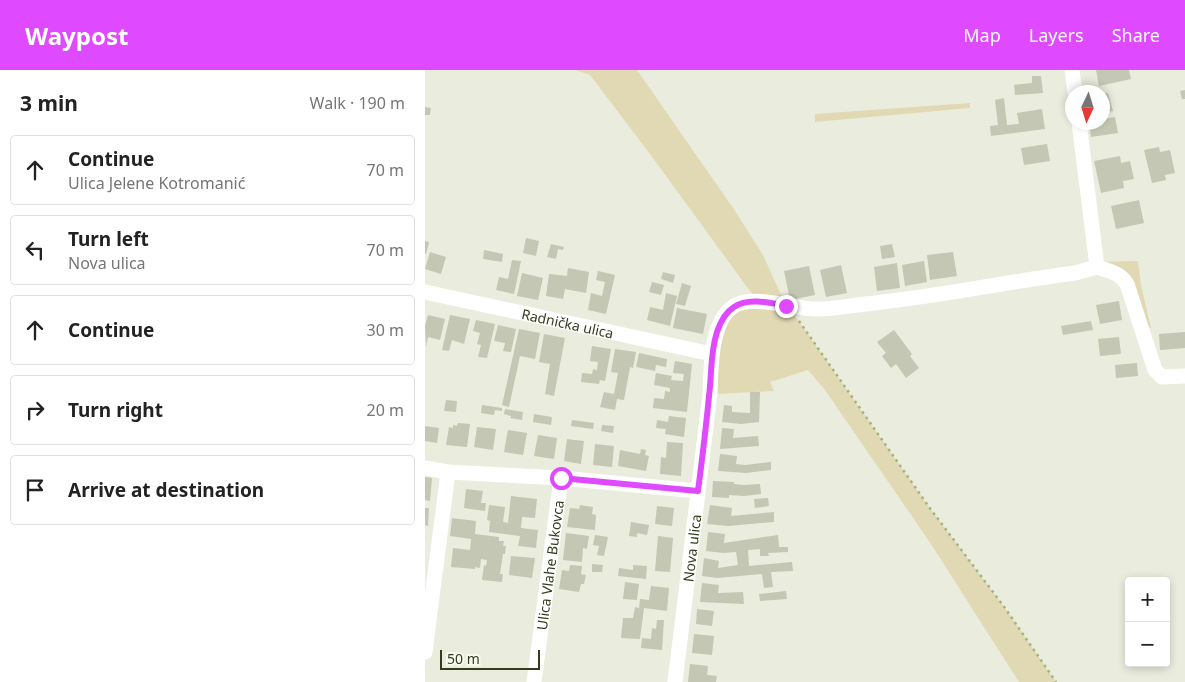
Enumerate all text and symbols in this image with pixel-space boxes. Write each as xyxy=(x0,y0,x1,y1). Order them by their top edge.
text: Waypost xyxy=(25,19,128,52)
text: Map xyxy=(963,23,1001,47)
text: Layers xyxy=(1029,23,1084,47)
text: Share xyxy=(1112,23,1160,47)
north arrow xyxy=(1065,85,1110,130)
text: 3 min xyxy=(20,89,78,117)
text: Walk · 190 m xyxy=(310,92,405,114)
text: Continue xyxy=(68,146,154,172)
icon: ahead xyxy=(21,156,49,184)
text: 70 m xyxy=(367,159,404,181)
text: Ulica Jelene Kotromanić xyxy=(68,172,245,194)
text: Turn left xyxy=(68,226,149,252)
icon: left xyxy=(21,236,49,264)
text: 70 m xyxy=(367,239,404,261)
text: Nova ulica xyxy=(68,252,146,274)
route end xyxy=(775,295,798,318)
street label: Radnička ulica xyxy=(520,304,616,342)
icon: ahead xyxy=(21,316,49,344)
text: Continue xyxy=(68,317,154,343)
text: 30 m xyxy=(367,319,404,341)
icon: right xyxy=(21,396,49,424)
text: Turn right xyxy=(68,397,163,423)
text: 20 m xyxy=(367,399,404,421)
route start xyxy=(550,467,573,490)
icon: arrive xyxy=(21,476,49,504)
text: Arrive at destination xyxy=(68,477,264,503)
street label: Ulica Vlahe Bukovca xyxy=(531,499,567,631)
street label: Nova ulica xyxy=(678,513,705,583)
map controls xyxy=(1125,577,1170,667)
button: + xyxy=(1125,577,1170,622)
button: − xyxy=(1125,622,1170,667)
scale bar xyxy=(440,647,540,670)
text: 50 m xyxy=(447,649,480,668)

